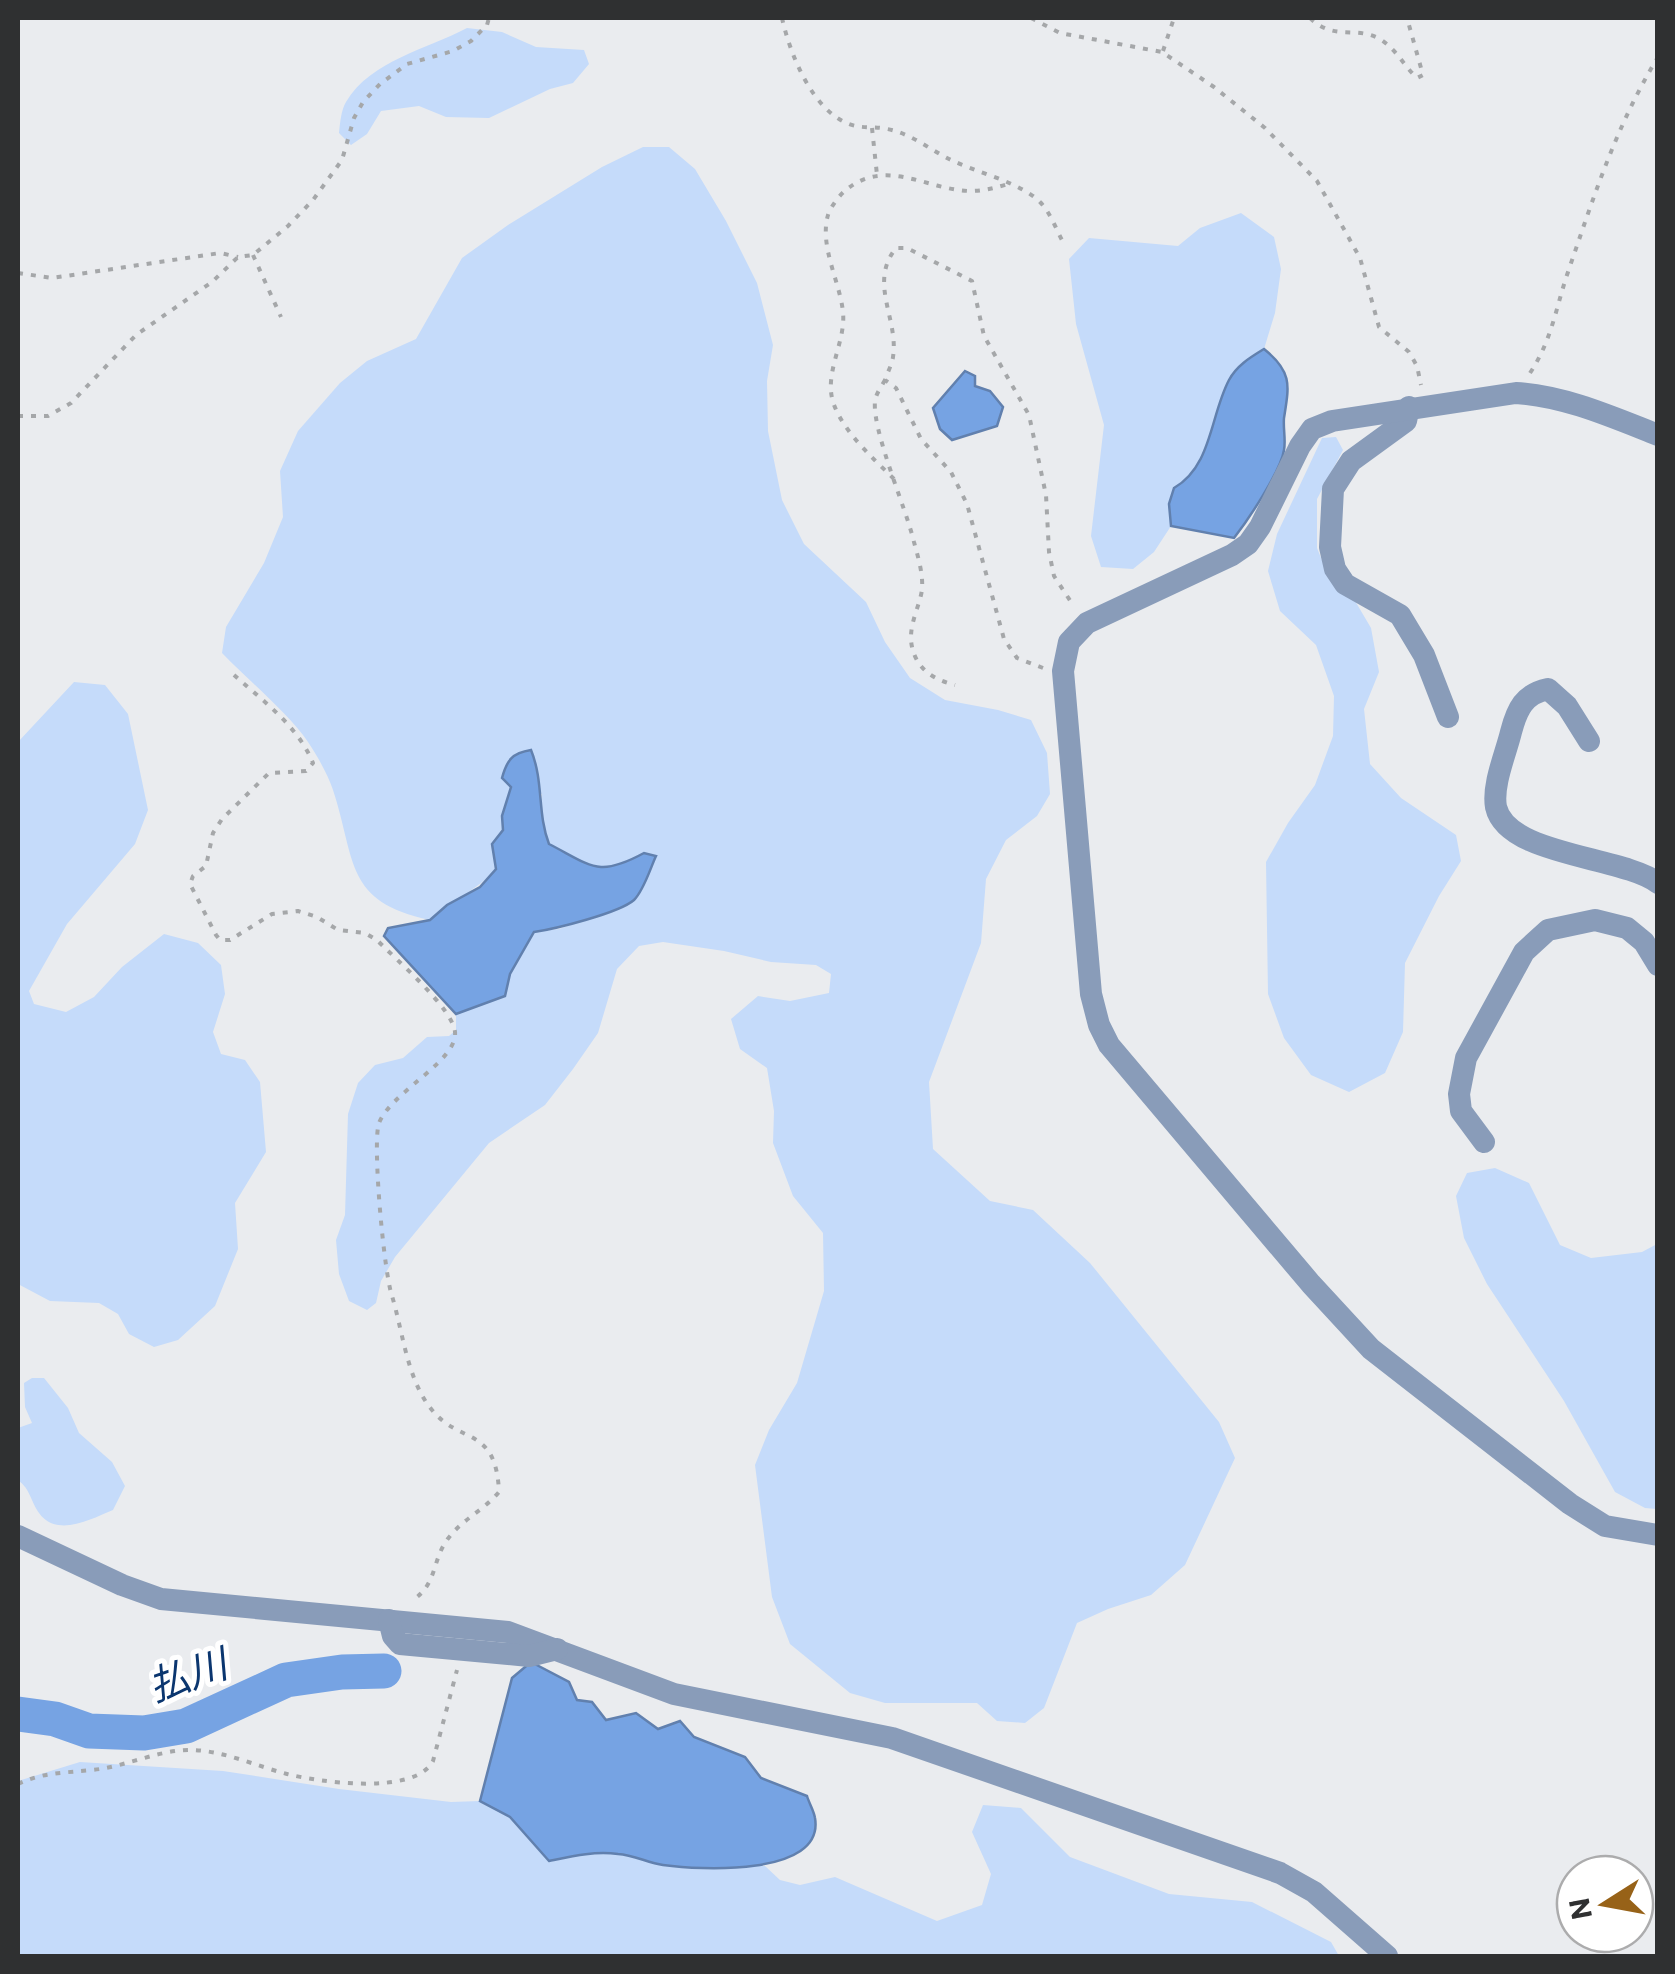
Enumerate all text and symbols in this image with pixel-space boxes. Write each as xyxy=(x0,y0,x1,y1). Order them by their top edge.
water label: 払川 xyxy=(141,1636,237,1709)
north arrow xyxy=(1555,1854,1655,1954)
text: N xyxy=(1561,1895,1598,1923)

